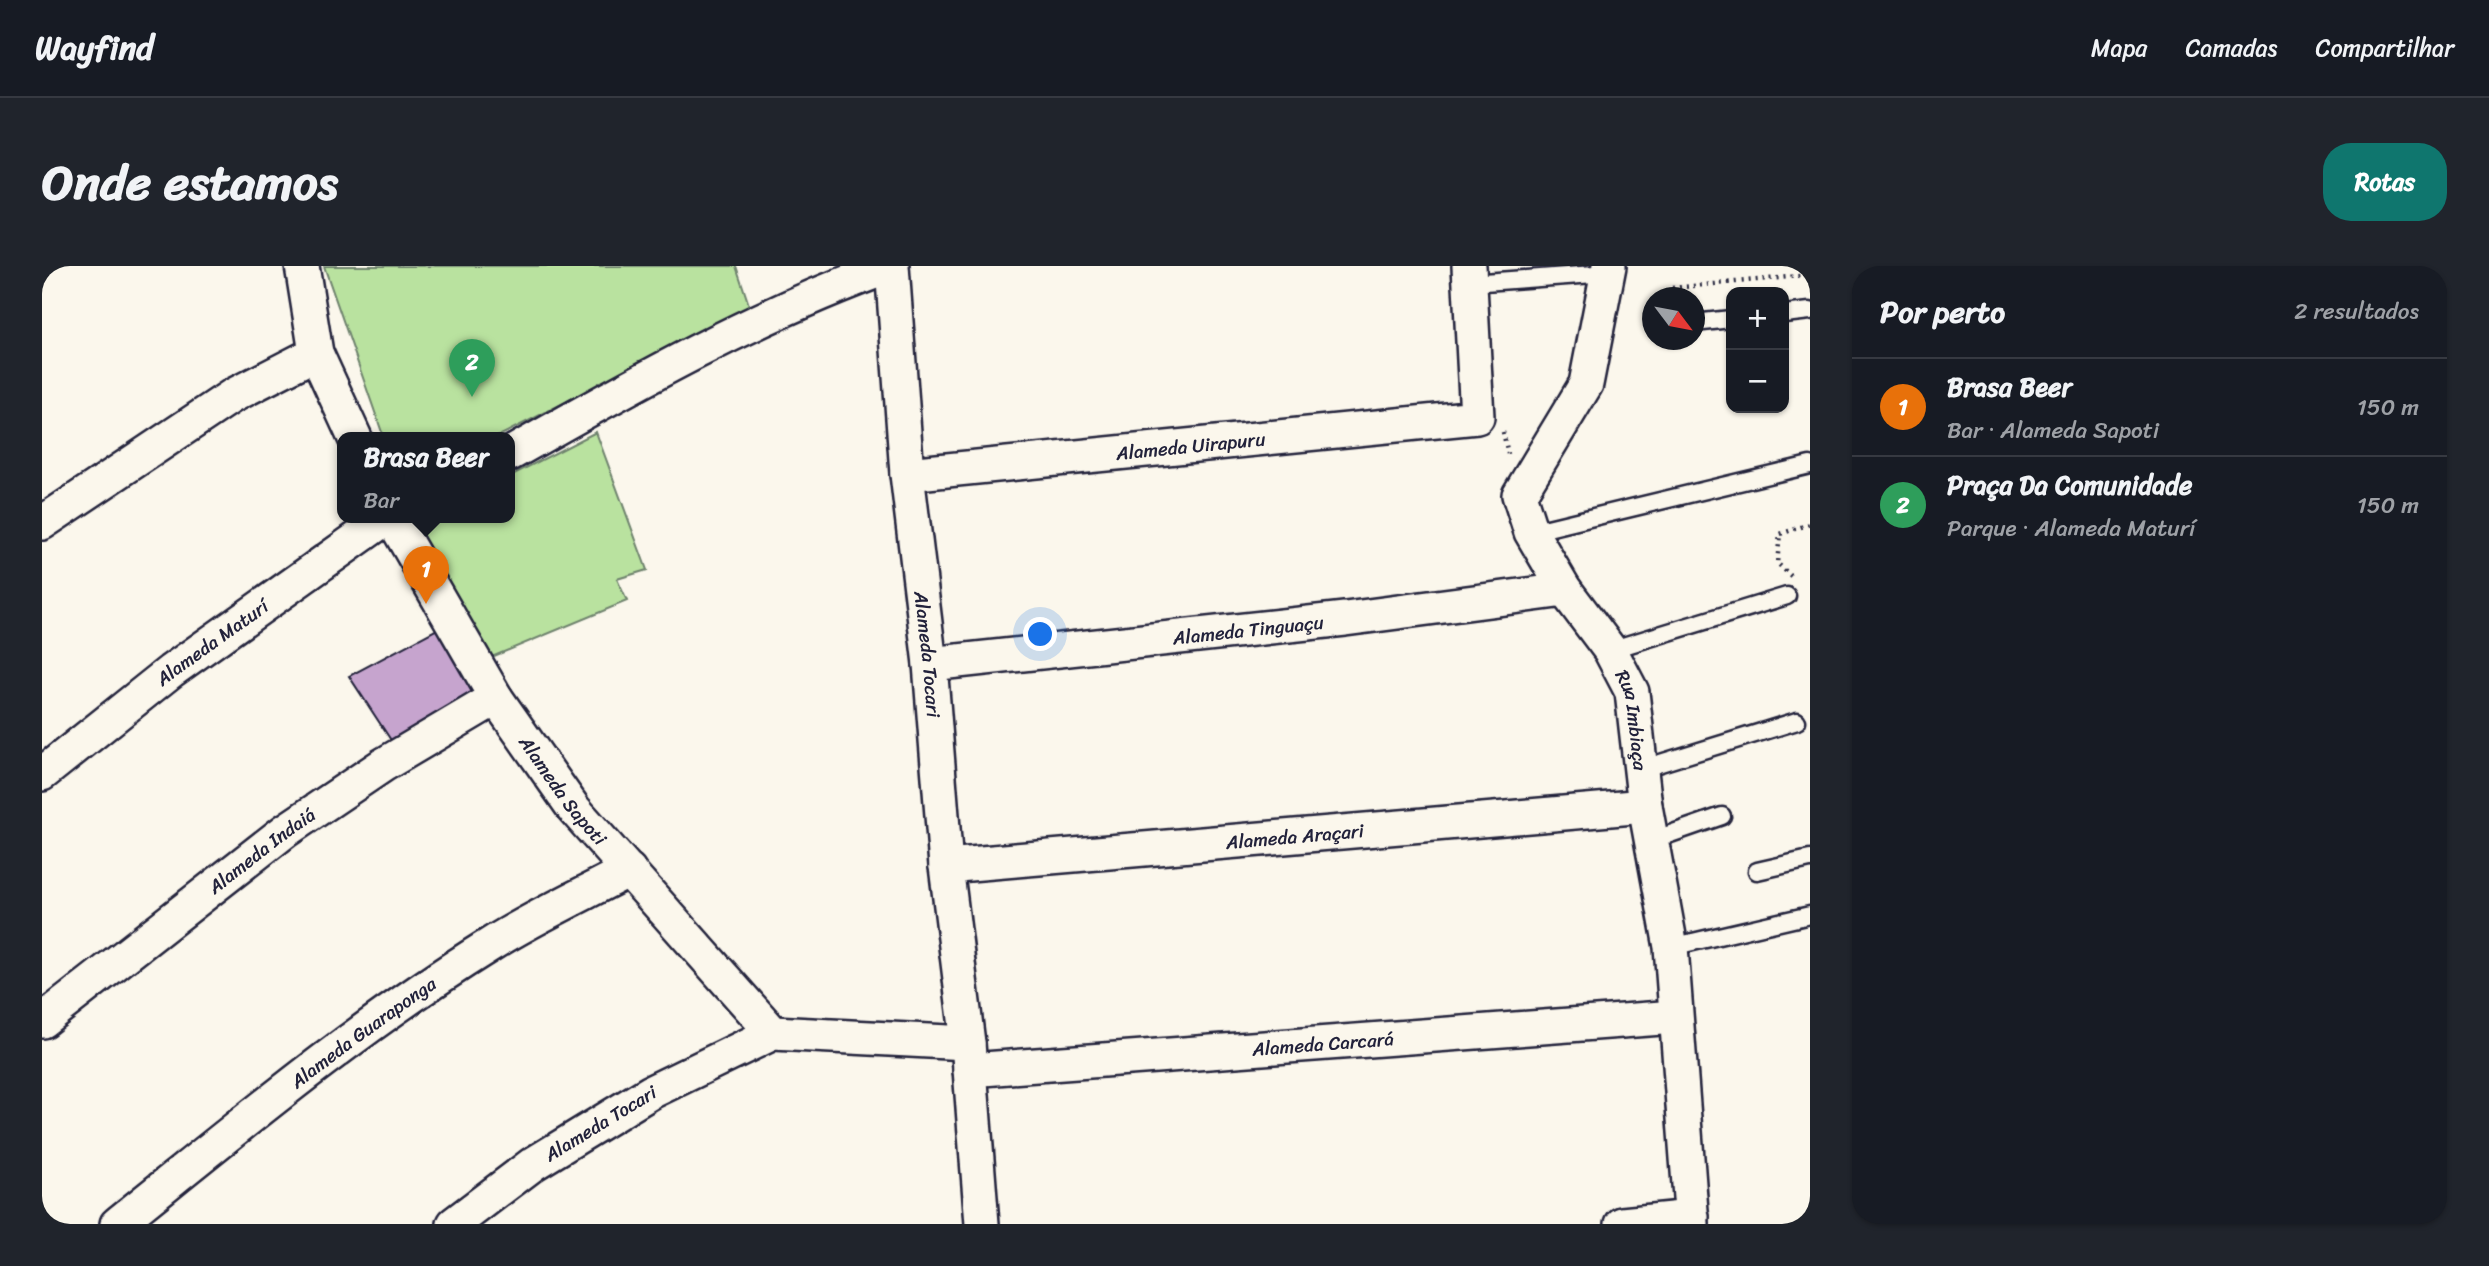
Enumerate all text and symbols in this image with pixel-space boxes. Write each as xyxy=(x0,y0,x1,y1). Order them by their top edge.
text: Wayfind xyxy=(35,19,154,77)
text: Mapa xyxy=(2091,27,2147,69)
text: Camadas xyxy=(2185,27,2277,69)
text: Compartilhar xyxy=(2315,27,2454,69)
text: Onde estamos xyxy=(42,139,338,226)
button: Rotas xyxy=(2323,143,2447,221)
text: Por perto xyxy=(1880,285,2005,339)
north arrow xyxy=(1642,287,1705,350)
map controls xyxy=(1726,287,1789,413)
button: + xyxy=(1726,287,1789,350)
text: 2 resultados xyxy=(2294,291,2419,332)
pin: 2 xyxy=(449,339,495,397)
button: − xyxy=(1726,350,1789,413)
text: Brasa Beer xyxy=(1947,364,2072,410)
text: 1 xyxy=(1898,387,1908,428)
text: 150 m xyxy=(2357,387,2419,428)
text: Bar · Alameda Sapoti xyxy=(1947,410,2159,451)
street label: Alameda Uirapuru xyxy=(1114,422,1267,470)
popup xyxy=(337,432,515,523)
text: Brasa Beer xyxy=(363,434,489,480)
text: Praça Da Comunidade xyxy=(1947,462,2192,508)
text: Bar xyxy=(363,480,399,521)
text: 2 xyxy=(1896,485,1910,526)
text: 150 m xyxy=(2357,485,2419,526)
text: Parque · Alameda Maturí xyxy=(1947,508,2195,549)
pin: 1 xyxy=(403,546,449,604)
street label: Alameda Tocari xyxy=(904,588,950,719)
street label: Alameda Maturí xyxy=(147,589,278,695)
street label: Alameda Tinguaçu xyxy=(1170,605,1325,655)
your location xyxy=(1023,617,1057,651)
street label: Rua Imbiaça xyxy=(1606,664,1657,773)
street label: Alameda Sapoti xyxy=(509,728,616,854)
street label: Alameda Indaiá xyxy=(200,799,323,903)
street label: Alameda Araçari xyxy=(1223,814,1366,859)
street label: Alameda Guaraponga xyxy=(282,968,444,1098)
street label: Alameda Carcará xyxy=(1250,1022,1395,1066)
street label: Alameda Tocari xyxy=(537,1076,663,1171)

